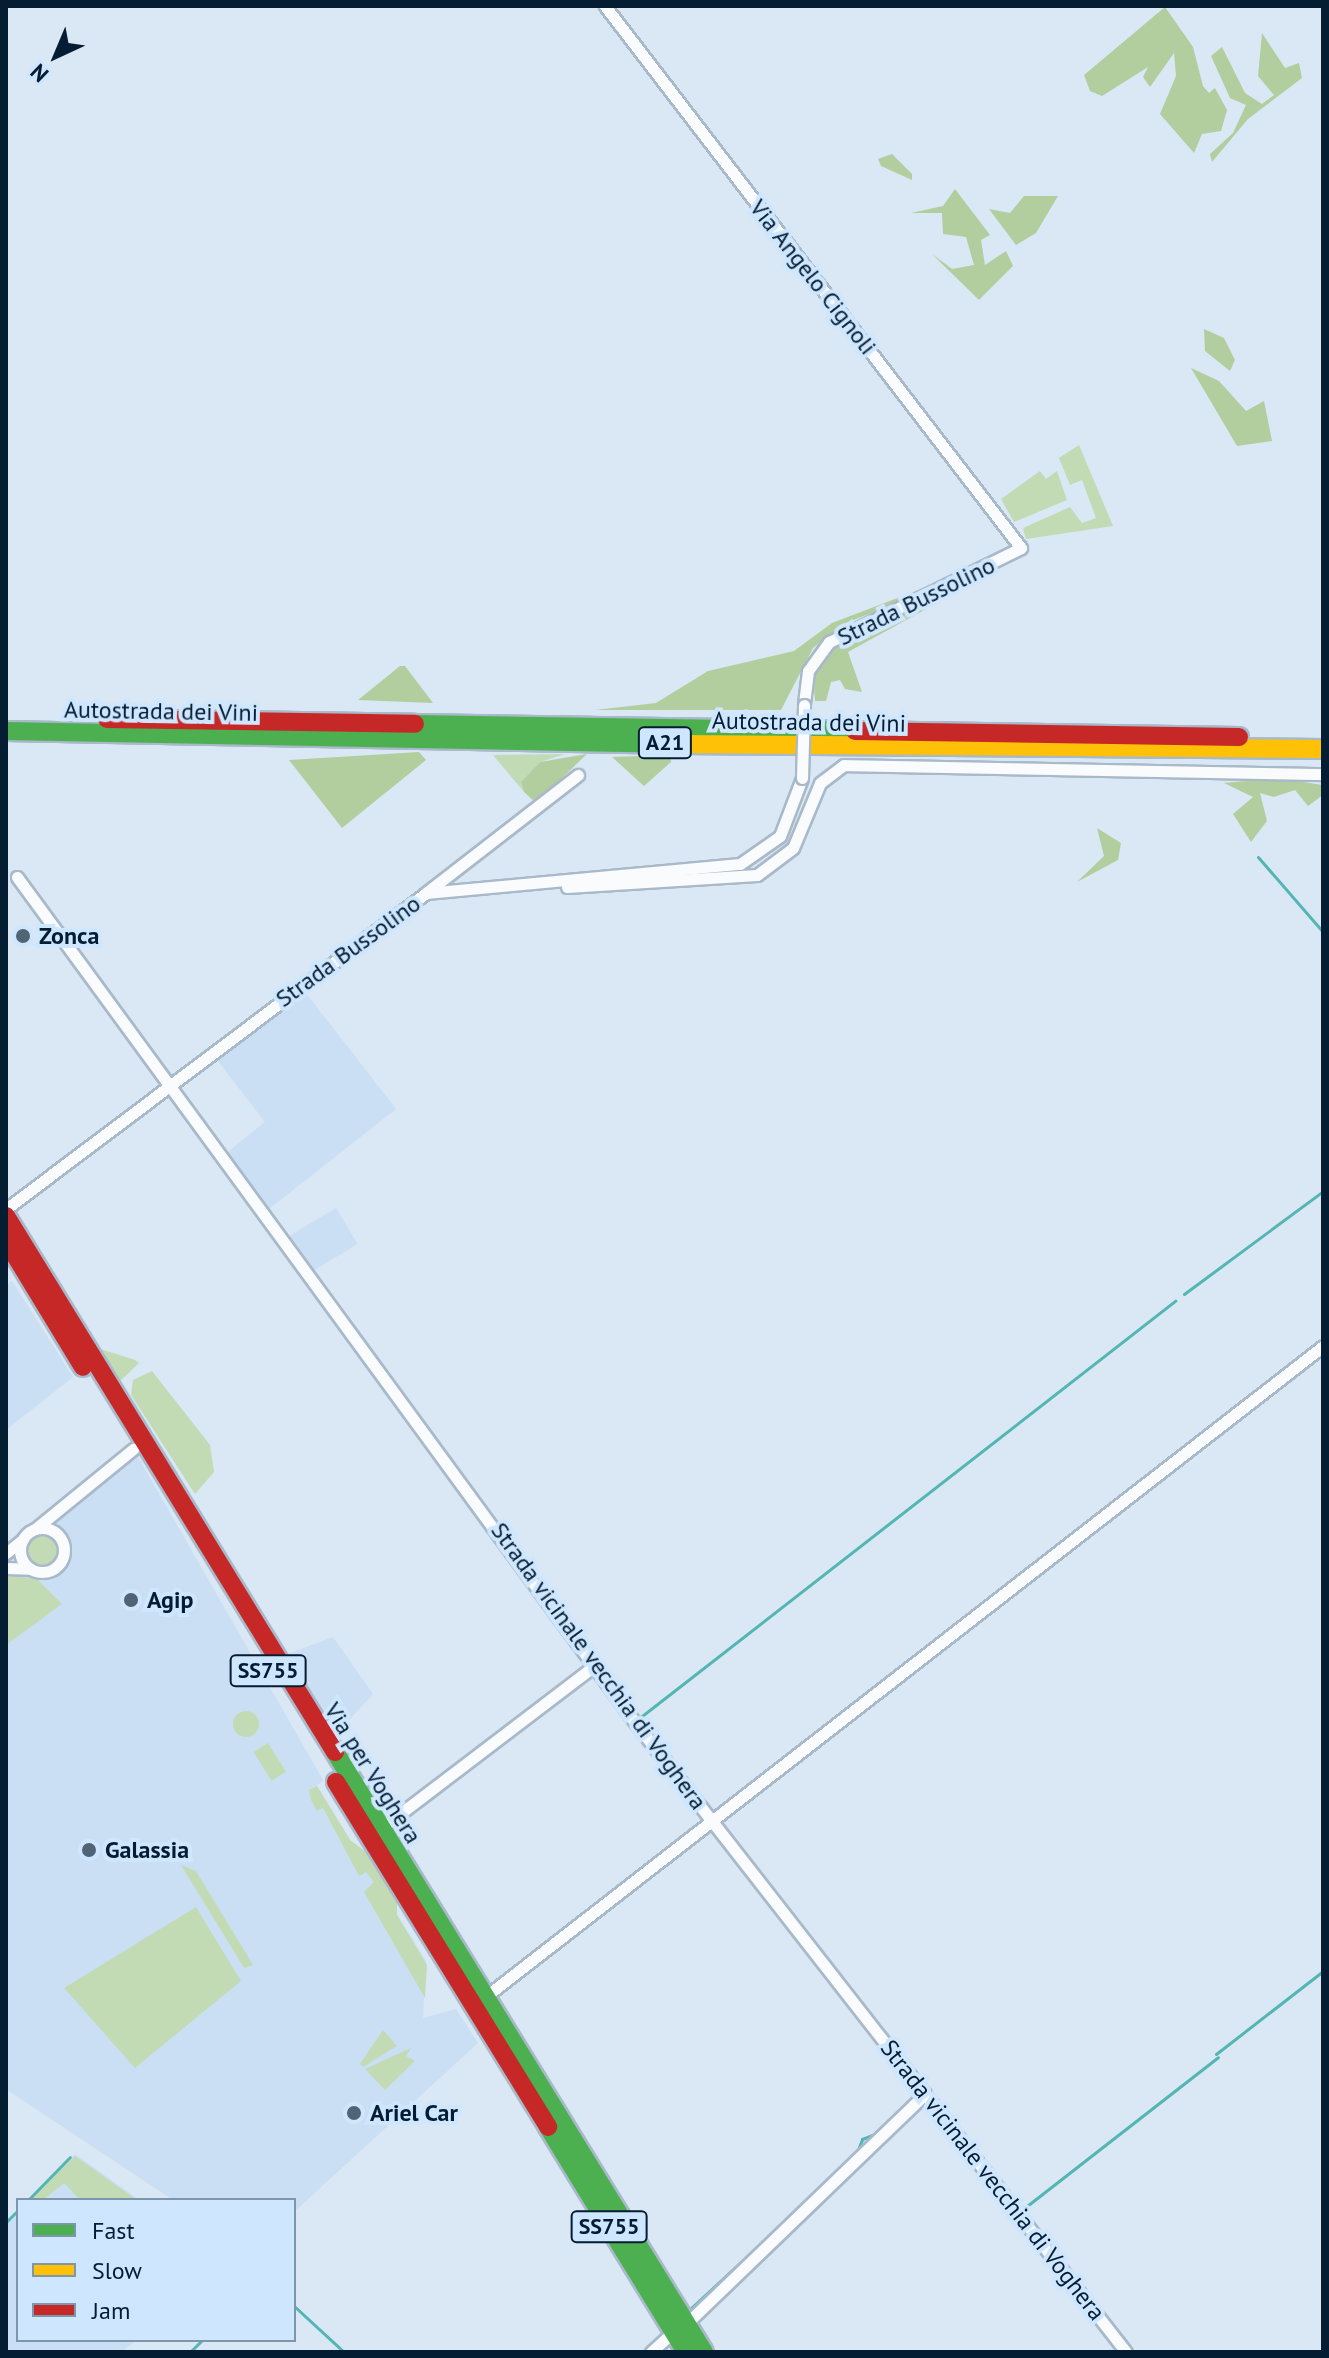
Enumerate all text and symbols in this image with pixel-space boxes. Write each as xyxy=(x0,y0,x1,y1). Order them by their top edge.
north arrow xyxy=(16,16,96,96)
text: N xyxy=(24,58,54,88)
street label: Via Angelo Cignoli xyxy=(743,194,883,360)
street label: Strada Bussolino xyxy=(833,550,999,652)
street label: Autostrada dei Vini xyxy=(63,695,259,727)
street label: Autostrada dei Vini xyxy=(711,706,907,738)
road number: A21 xyxy=(637,725,693,761)
street label: Strada Bussolino xyxy=(270,889,426,1013)
place label: Zonca xyxy=(39,922,99,950)
marker: Zonca xyxy=(14,927,32,945)
street label: Strada vicinale vecchia di Voghera xyxy=(485,1516,713,1816)
place label: Agip xyxy=(147,1586,193,1614)
marker: Agip xyxy=(122,1591,140,1609)
road number: SS755 xyxy=(228,1653,308,1689)
street label: Via per Voghera xyxy=(318,1697,428,1849)
place label: Galassia xyxy=(105,1836,189,1864)
marker: Galassia xyxy=(80,1841,98,1859)
street label: Strada vicinale vecchia di Voghera xyxy=(874,2033,1112,2327)
place label: Ariel Car xyxy=(370,2099,458,2127)
marker: Ariel Car xyxy=(345,2104,363,2122)
legend xyxy=(16,2198,296,2342)
road number: SS755 xyxy=(569,2209,649,2245)
text: Fast xyxy=(92,2215,135,2246)
text: Slow xyxy=(92,2255,142,2286)
text: Jam xyxy=(92,2295,130,2326)

